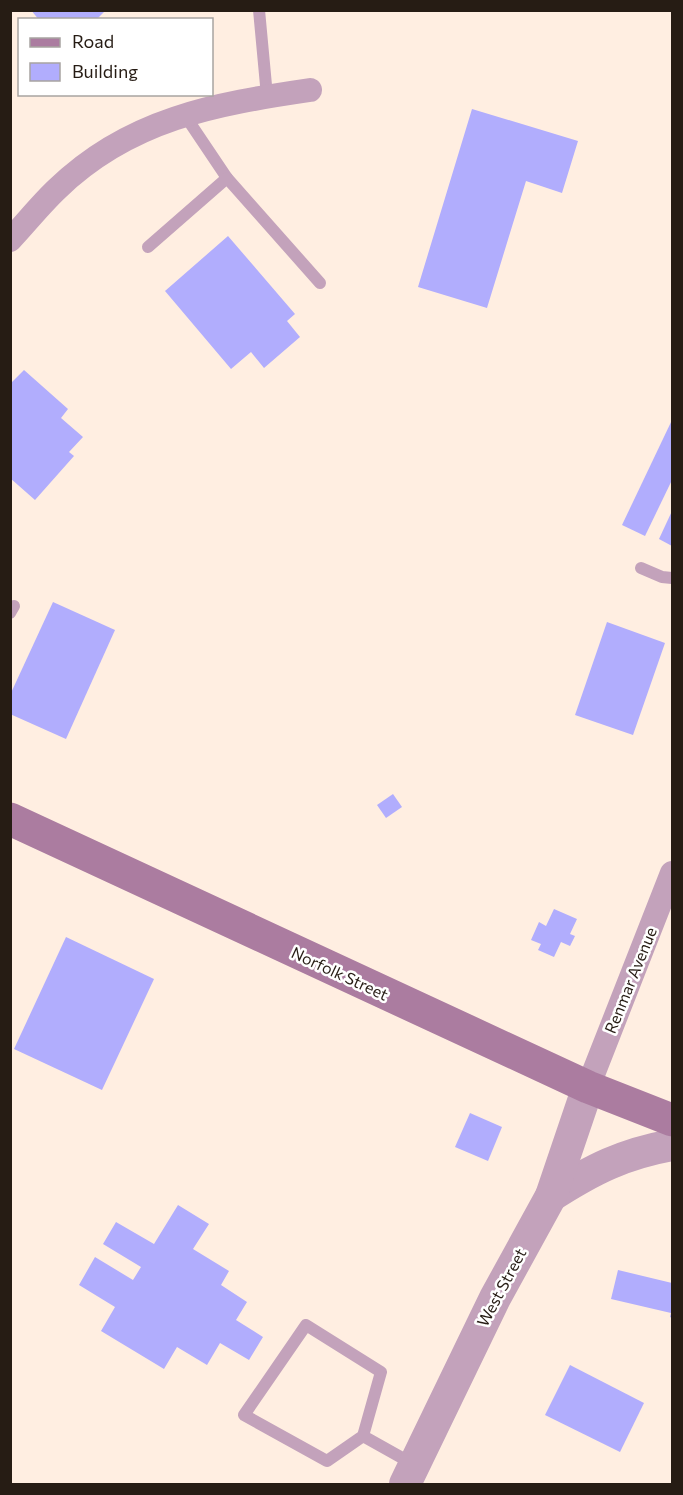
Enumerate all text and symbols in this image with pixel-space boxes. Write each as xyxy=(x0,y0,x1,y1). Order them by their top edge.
legend xyxy=(18,18,213,96)
text: Road xyxy=(72,30,114,52)
text: Building xyxy=(72,60,138,82)
street label: Renmar Avenue xyxy=(600,924,660,1036)
street label: Norfolk Street xyxy=(289,942,392,1004)
street label: West Street xyxy=(472,1244,530,1329)

